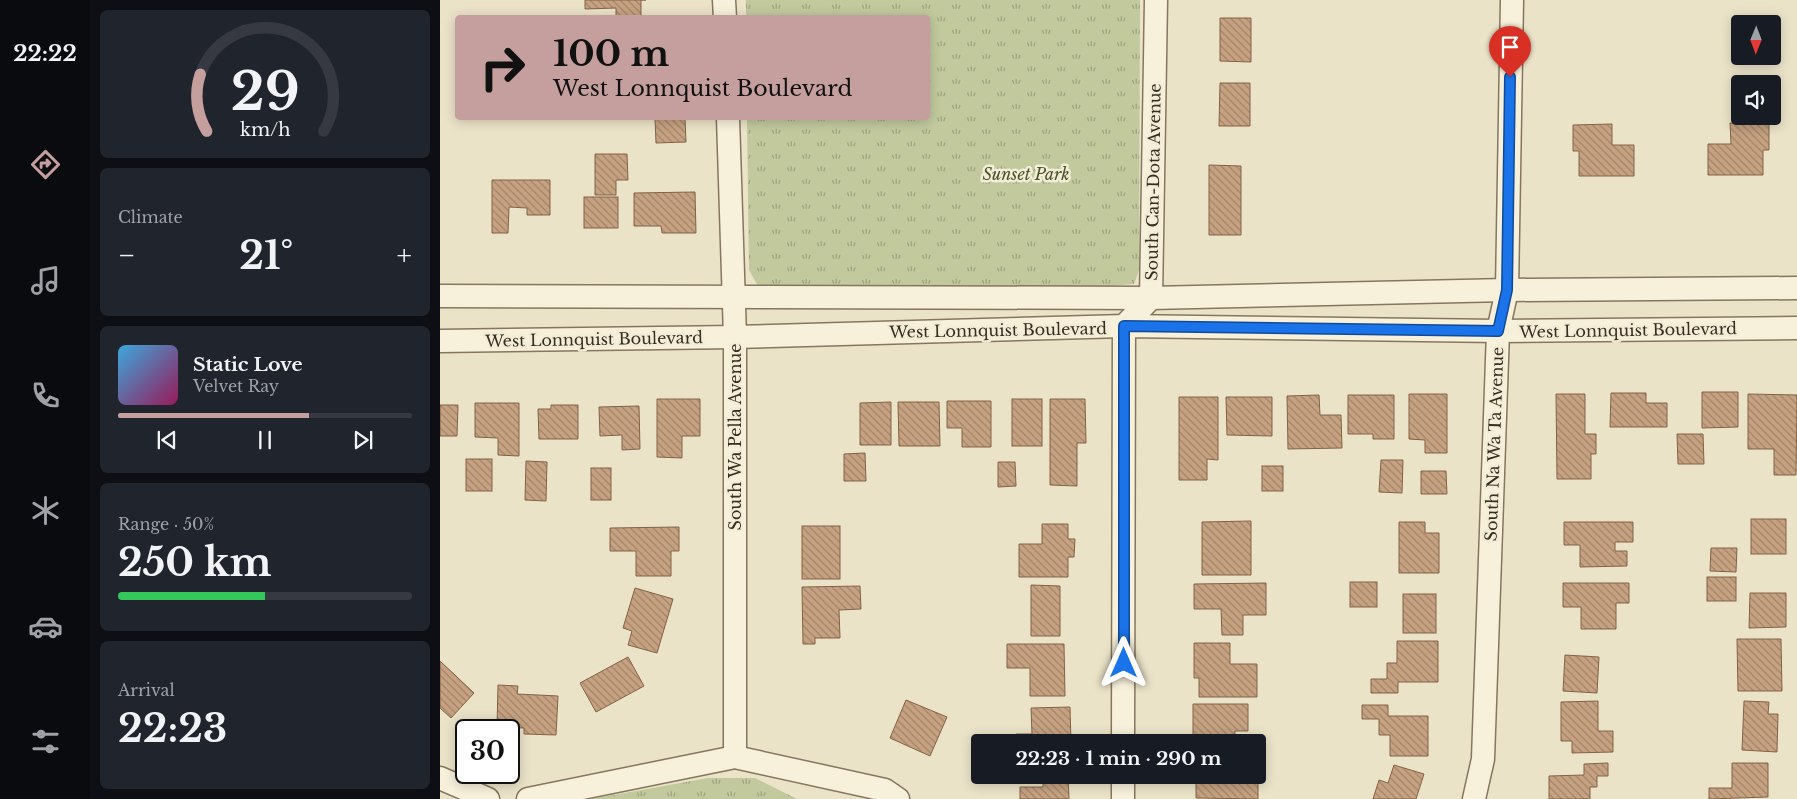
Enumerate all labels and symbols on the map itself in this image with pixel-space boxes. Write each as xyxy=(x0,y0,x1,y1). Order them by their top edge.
north arrow xyxy=(1731,15,1781,65)
pin xyxy=(1489,26,1531,77)
street label: South Can-Dota Avenue xyxy=(1141,83,1165,281)
park label: Sunset Park xyxy=(982,164,1070,184)
street label: West Lonnquist Boulevard xyxy=(888,318,1107,342)
street label: West Lonnquist Boulevard xyxy=(1518,318,1737,342)
street label: West Lonnquist Boulevard xyxy=(484,327,703,351)
street label: South Wa Pella Avenue xyxy=(725,344,745,530)
street label: South Na Wa Ta Avenue xyxy=(1481,346,1507,542)
position arrow xyxy=(1097,636,1149,688)
speed limit sign: 30 xyxy=(455,719,520,784)

